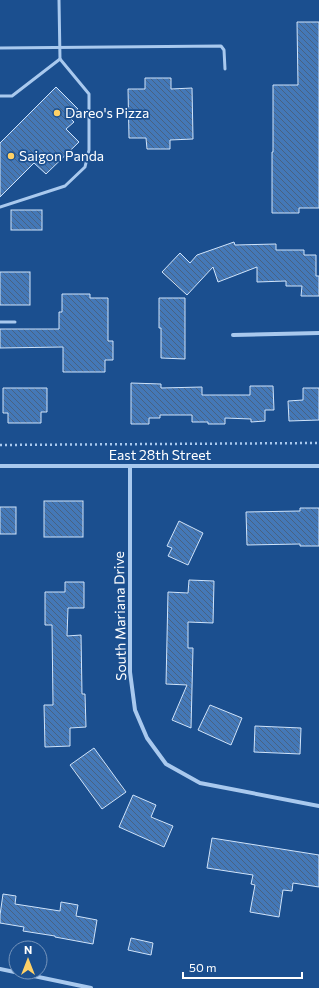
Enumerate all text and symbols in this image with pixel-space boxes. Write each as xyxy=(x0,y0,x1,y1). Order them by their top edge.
place label: Dareo's Pizza xyxy=(65,104,149,121)
marker: Dareo's Pizza xyxy=(52,108,62,118)
place label: Saigon Panda xyxy=(19,147,104,164)
marker: Saigon Panda xyxy=(6,151,16,161)
street label: East 28th Street xyxy=(109,446,212,463)
street label: South Mariana Drive xyxy=(110,551,129,681)
north arrow xyxy=(8,940,48,980)
text: N xyxy=(24,943,32,956)
scale bar xyxy=(183,954,302,980)
text: 50 m xyxy=(189,960,217,974)

